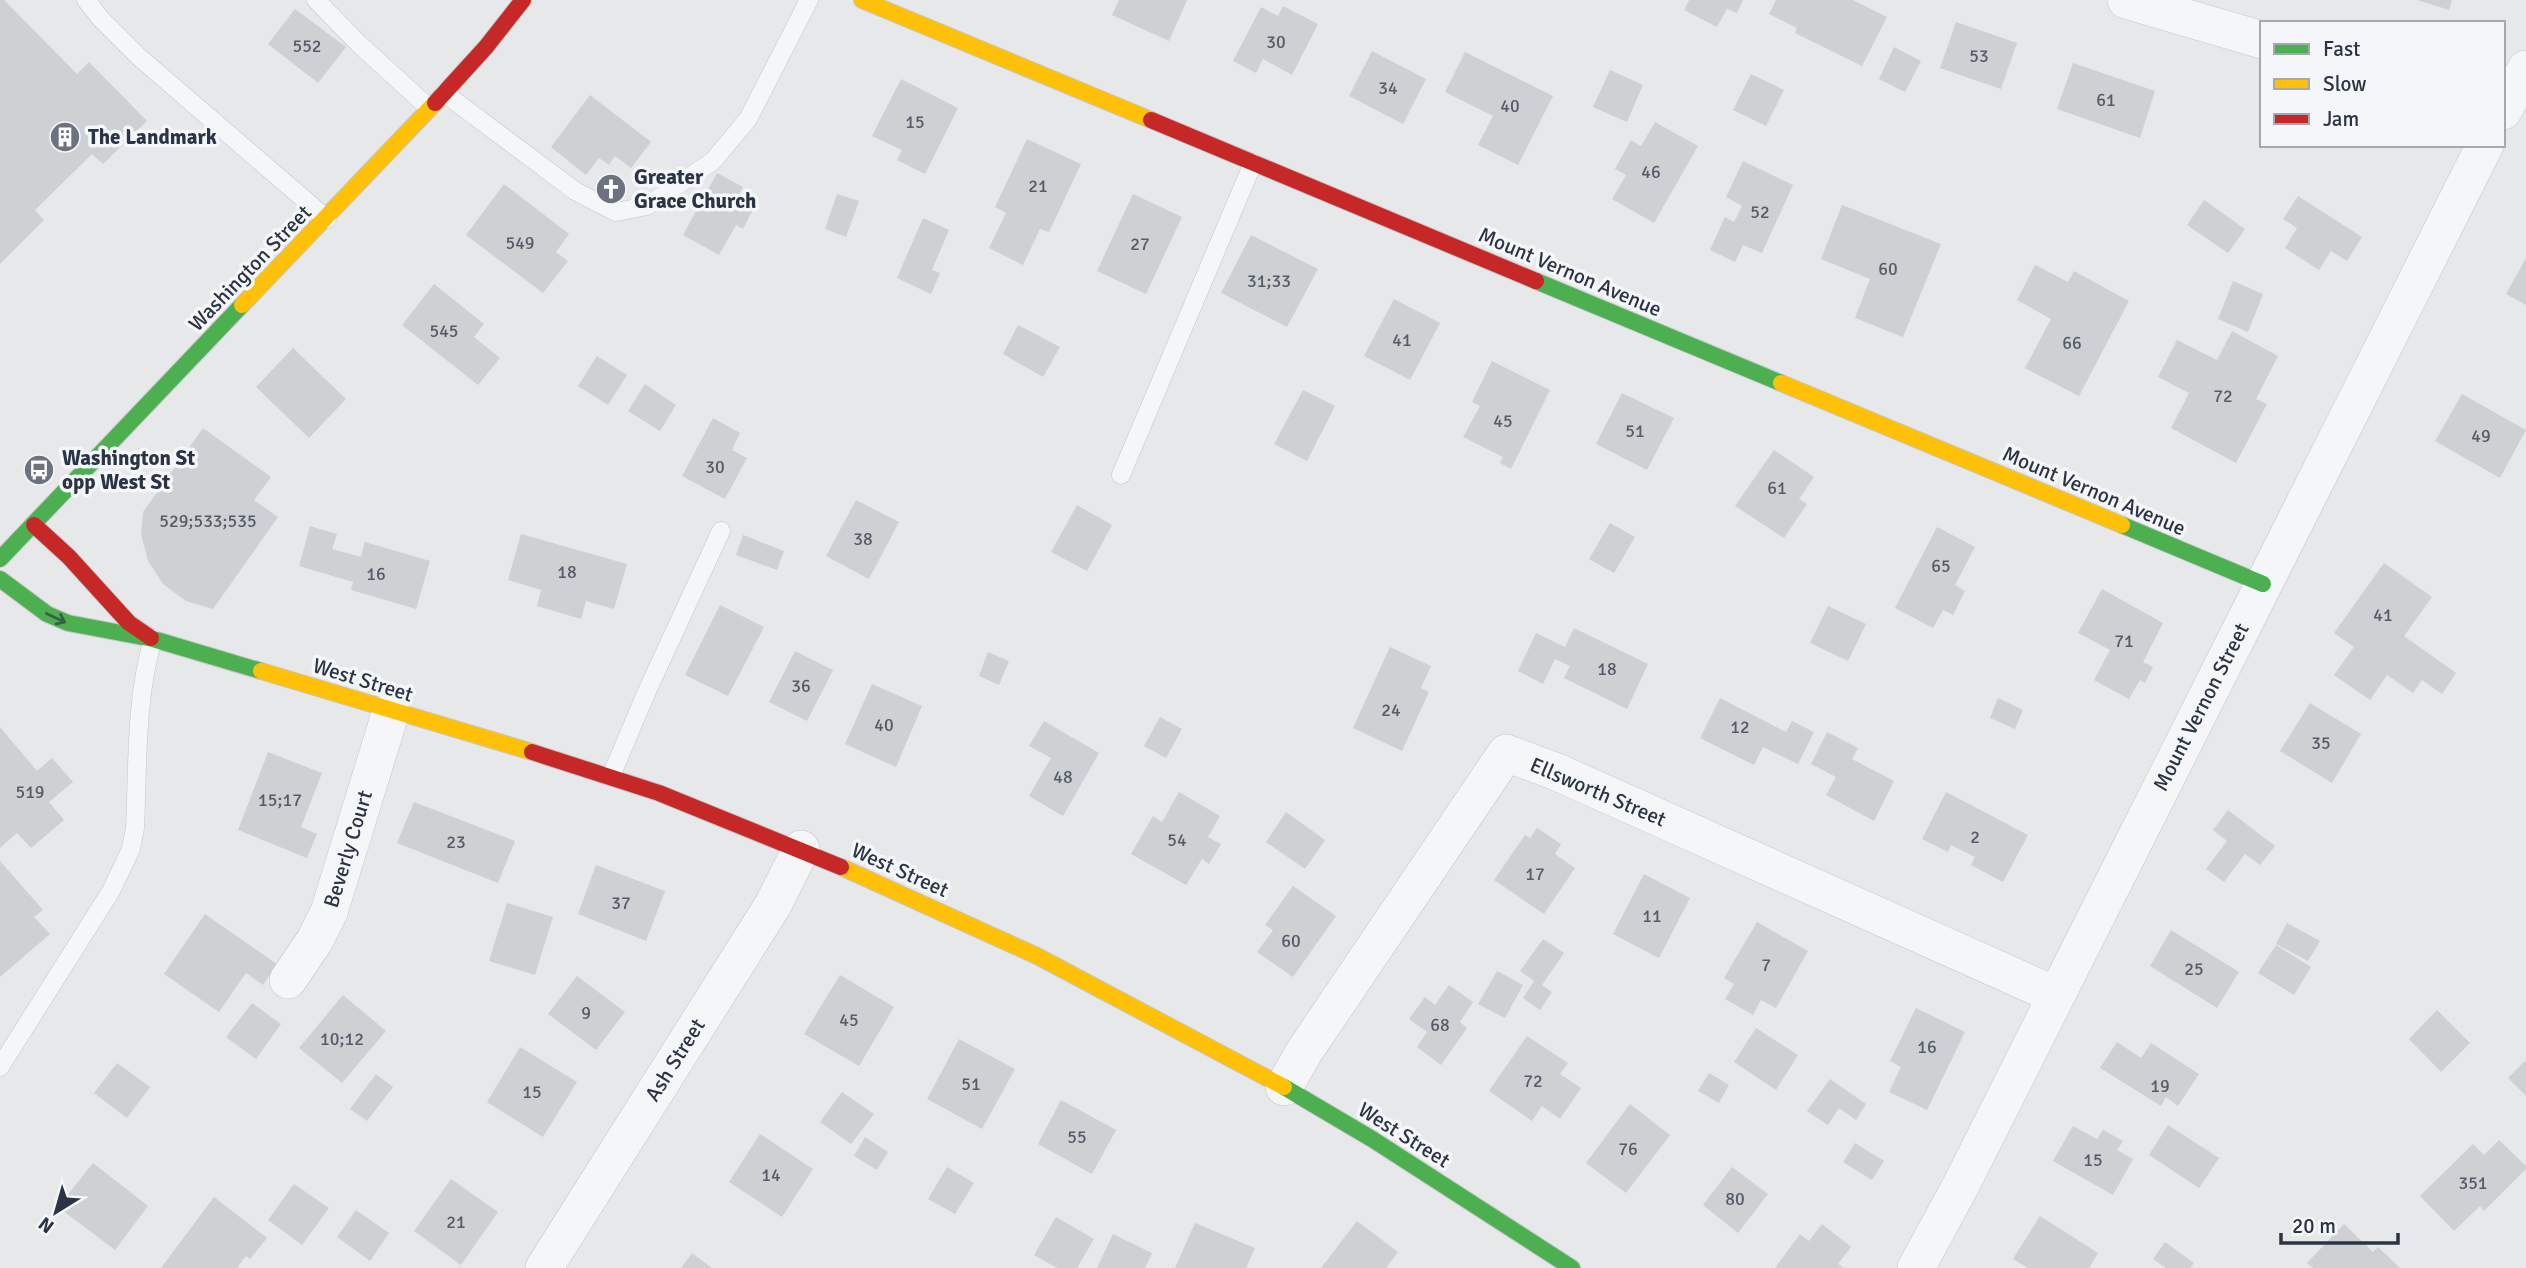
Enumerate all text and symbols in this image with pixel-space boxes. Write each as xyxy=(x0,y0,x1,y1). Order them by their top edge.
legend xyxy=(2260,21,2505,147)
house number: 30 xyxy=(1266,31,1286,53)
house number: 552 xyxy=(292,35,322,57)
text: Fast xyxy=(2323,36,2360,62)
house number: 53 xyxy=(1969,45,1989,67)
text: Slow xyxy=(2323,71,2367,97)
house number: 34 xyxy=(1378,77,1398,99)
house number: 61 xyxy=(2096,89,2116,111)
house number: 40 xyxy=(1500,95,1520,117)
text: Jam xyxy=(2323,106,2359,132)
house number: 15 xyxy=(905,111,925,133)
building icon: The Landmark xyxy=(48,120,82,154)
place label: The Landmark xyxy=(88,124,217,150)
house number: 46 xyxy=(1641,161,1661,183)
place label: Greater Grace Church xyxy=(634,164,757,214)
church icon: Greater Grace Church xyxy=(594,172,628,206)
house number: 21 xyxy=(1028,175,1048,197)
street label: Washington Street xyxy=(183,199,317,337)
house number: 52 xyxy=(1750,201,1770,223)
street label: Mount Vernon Avenue xyxy=(1475,222,1665,322)
house number: 549 xyxy=(505,232,535,254)
house number: 27 xyxy=(1130,233,1150,255)
house number: 60 xyxy=(1878,258,1898,280)
house number: 31;33 xyxy=(1247,270,1291,292)
house number: 545 xyxy=(429,320,459,342)
house number: 41 xyxy=(1392,329,1412,351)
house number: 66 xyxy=(2062,332,2082,354)
house number: 72 xyxy=(2213,385,2233,407)
house number: 45 xyxy=(1493,410,1513,432)
house number: 51 xyxy=(1625,420,1645,442)
house number: 49 xyxy=(2471,425,2491,447)
street label: Mount Vernon Avenue xyxy=(1999,441,2189,541)
place label: Washington St opp West St xyxy=(62,445,195,495)
bus stop icon: Washington St opp West St xyxy=(22,453,56,487)
house number: 30 xyxy=(705,456,725,478)
house number: 61 xyxy=(1767,477,1787,499)
house number: 529;533;535 xyxy=(159,510,257,532)
house number: 38 xyxy=(853,528,873,550)
house number: 65 xyxy=(1931,555,1951,577)
house number: 18 xyxy=(557,561,577,583)
house number: 16 xyxy=(366,563,386,585)
house number: 41 xyxy=(2373,604,2393,626)
one-way arrow xyxy=(45,611,66,625)
street label: Mount Vernon Street xyxy=(2147,619,2255,795)
house number: 71 xyxy=(2114,630,2134,652)
street label: West Street xyxy=(310,652,416,708)
house number: 18 xyxy=(1597,658,1617,680)
house number: 36 xyxy=(791,675,811,697)
house number: 24 xyxy=(1381,699,1401,721)
house number: 40 xyxy=(874,714,894,736)
house number: 12 xyxy=(1730,716,1750,738)
house number: 35 xyxy=(2311,732,2331,754)
street label: Ellsworth Street xyxy=(1526,752,1670,832)
house number: 48 xyxy=(1053,766,1073,788)
house number: 519 xyxy=(15,781,45,803)
street label: Beverly Court xyxy=(318,787,378,911)
house number: 15;17 xyxy=(258,789,302,811)
house number: 2 xyxy=(1970,826,1980,848)
house number: 54 xyxy=(1167,829,1187,851)
house number: 23 xyxy=(446,831,466,853)
street label: West Street xyxy=(847,837,953,903)
house number: 17 xyxy=(1525,863,1545,885)
house number: 37 xyxy=(611,892,631,914)
house number: 11 xyxy=(1642,905,1662,927)
house number: 60 xyxy=(1281,930,1301,952)
house number: 7 xyxy=(1761,954,1771,976)
house number: 25 xyxy=(2184,958,2204,980)
house number: 9 xyxy=(581,1002,591,1024)
house number: 45 xyxy=(839,1009,859,1031)
street label: Ash Street xyxy=(639,1014,711,1106)
house number: 68 xyxy=(1430,1014,1450,1036)
house number: 10;12 xyxy=(320,1028,364,1050)
house number: 16 xyxy=(1917,1036,1937,1058)
house number: 72 xyxy=(1523,1070,1543,1092)
house number: 51 xyxy=(961,1073,981,1095)
house number: 19 xyxy=(2150,1075,2170,1097)
house number: 15 xyxy=(522,1081,542,1103)
street label: West Street xyxy=(1353,1097,1455,1173)
house number: 55 xyxy=(1067,1126,1087,1148)
house number: 76 xyxy=(1618,1138,1638,1160)
house number: 15 xyxy=(2083,1149,2103,1171)
house number: 14 xyxy=(761,1164,781,1186)
house number: 351 xyxy=(2458,1172,2488,1194)
north arrow xyxy=(21,1177,91,1247)
house number: 80 xyxy=(1725,1188,1745,1210)
scale bar xyxy=(2281,1202,2398,1246)
text: N xyxy=(34,1211,59,1238)
house number: 21 xyxy=(446,1211,466,1233)
text: 20 m xyxy=(2292,1213,2336,1239)

